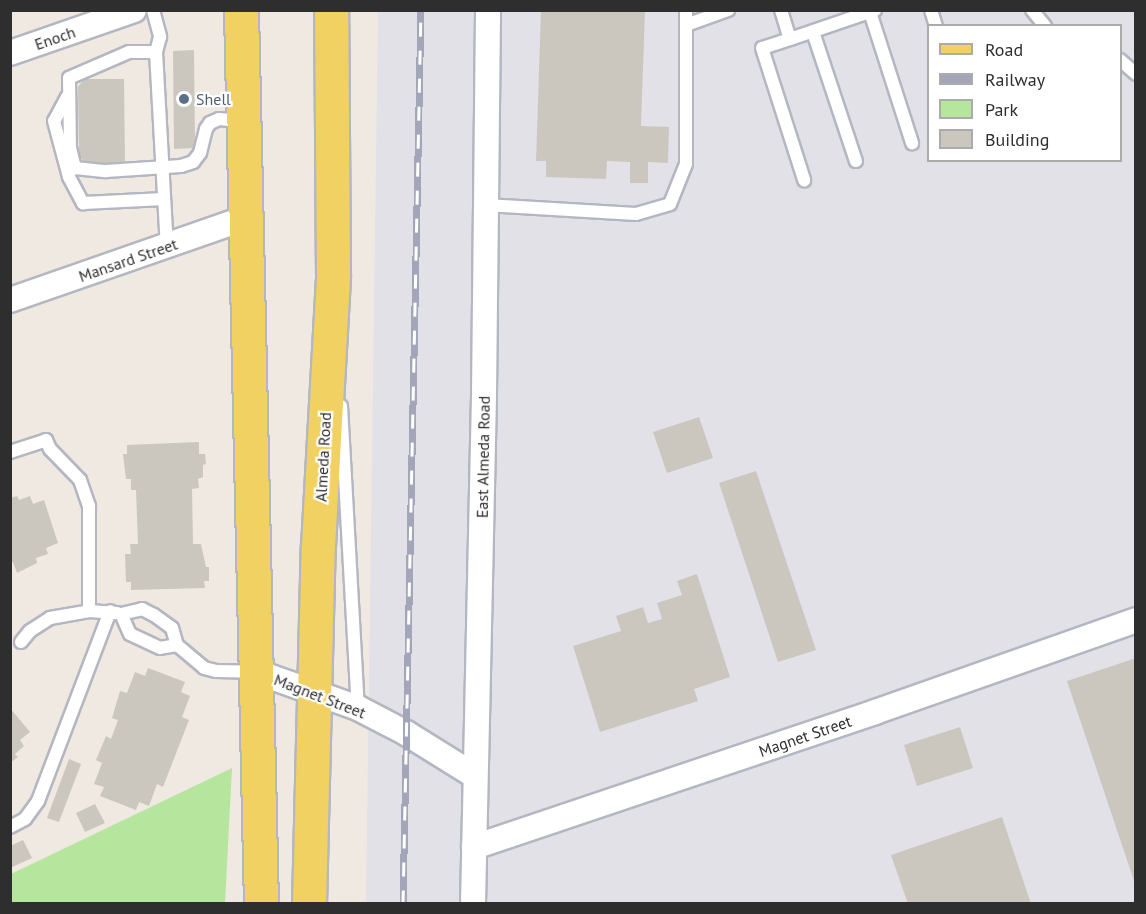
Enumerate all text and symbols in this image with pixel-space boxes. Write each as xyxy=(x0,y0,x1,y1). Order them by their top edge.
street label: Enoch xyxy=(32,22,78,54)
legend xyxy=(927,24,1122,162)
text: Road xyxy=(985,38,1023,61)
text: Railway xyxy=(985,68,1045,91)
place label: Shell xyxy=(196,89,231,109)
marker: Shell xyxy=(177,92,191,106)
text: Park xyxy=(985,98,1018,121)
text: Building xyxy=(985,128,1049,151)
street label: Mansard Street xyxy=(76,234,180,286)
street label: East Almeda Road xyxy=(472,395,494,519)
street label: Almeda Road xyxy=(311,412,335,502)
street label: Magnet Street xyxy=(271,670,369,722)
street label: Magnet Street xyxy=(756,711,854,761)

